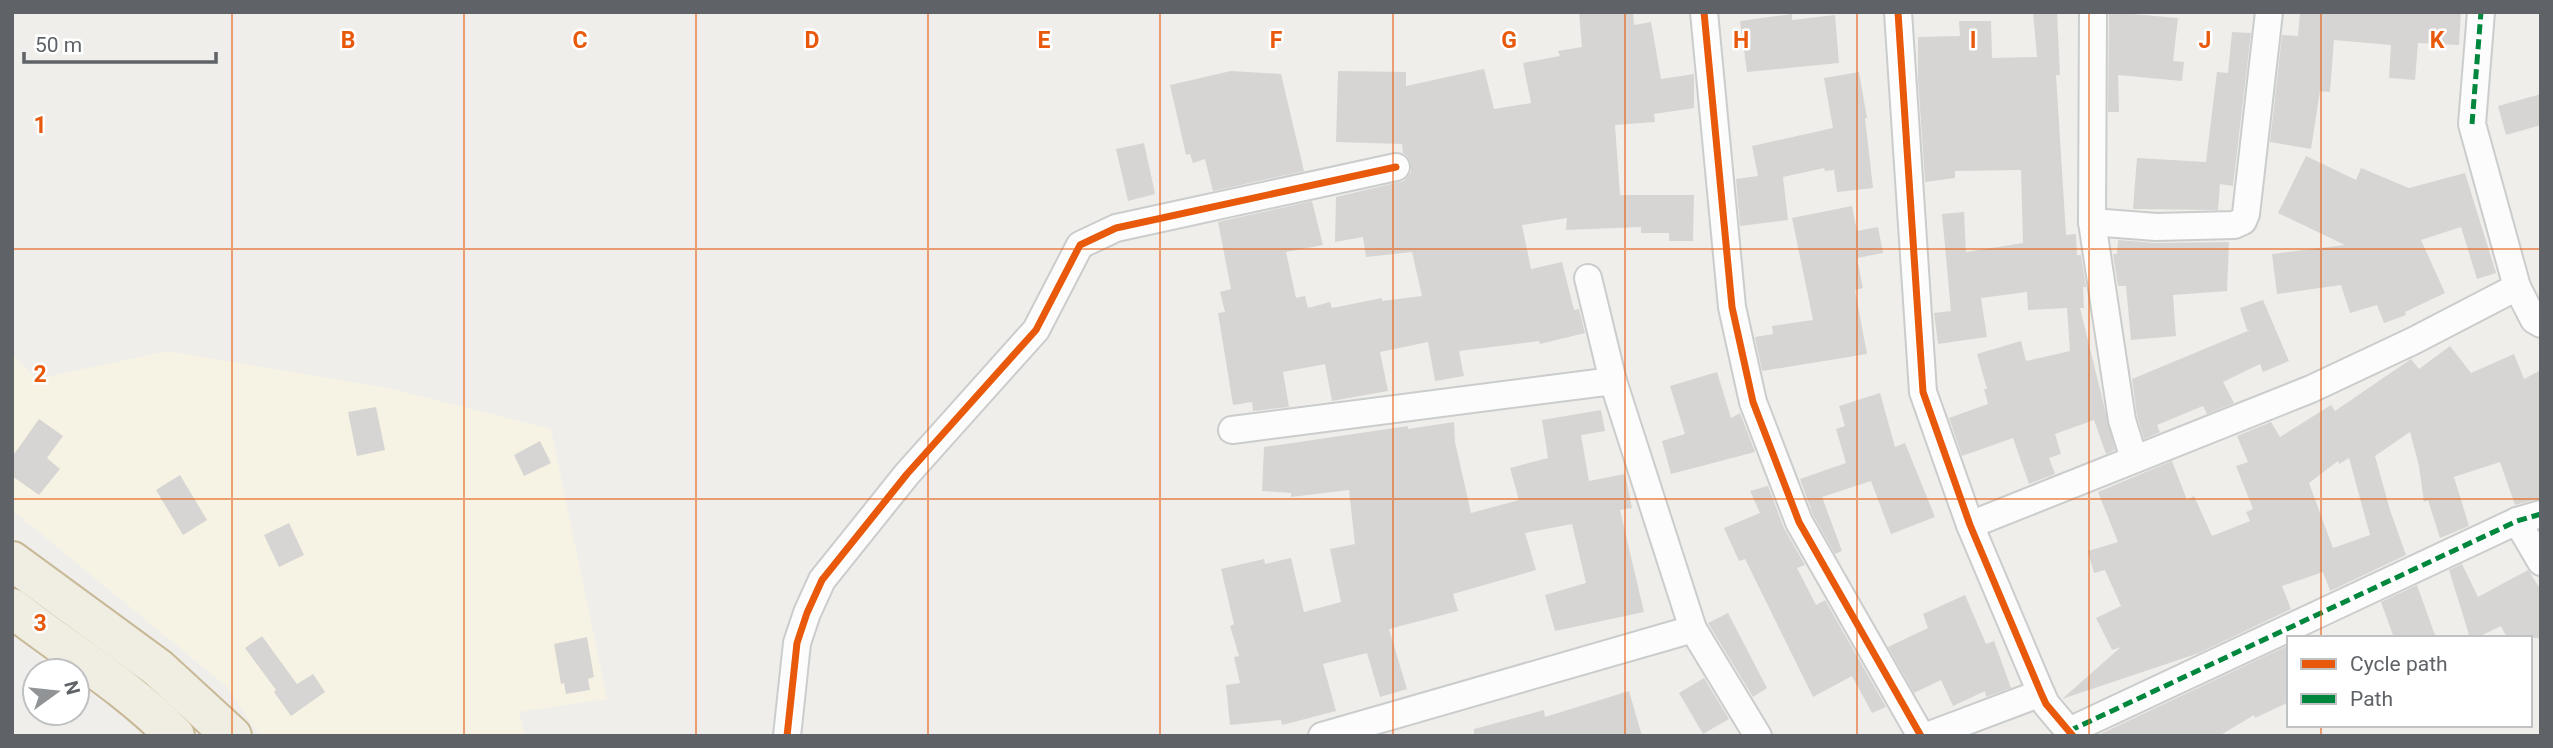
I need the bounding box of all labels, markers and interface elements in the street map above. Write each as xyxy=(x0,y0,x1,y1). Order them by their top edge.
scale bar xyxy=(24,21,217,65)
text: B xyxy=(341,27,355,54)
text: C xyxy=(572,27,588,54)
text: D xyxy=(805,27,819,54)
text: E xyxy=(1038,27,1051,54)
text: F xyxy=(1270,27,1283,54)
text: G xyxy=(1501,27,1517,54)
text: H xyxy=(1733,27,1749,54)
text: I xyxy=(1970,27,1976,54)
text: J xyxy=(2199,27,2211,54)
text: K xyxy=(2430,27,2445,54)
text: 50 m xyxy=(35,33,82,57)
text: 1 xyxy=(33,112,47,139)
text: 2 xyxy=(33,361,47,388)
text: 3 xyxy=(33,610,47,637)
legend xyxy=(2287,636,2532,727)
text: Cycle path xyxy=(2350,652,2448,676)
north arrow xyxy=(21,657,91,727)
text: N xyxy=(59,678,85,697)
text: Path xyxy=(2350,687,2393,711)

